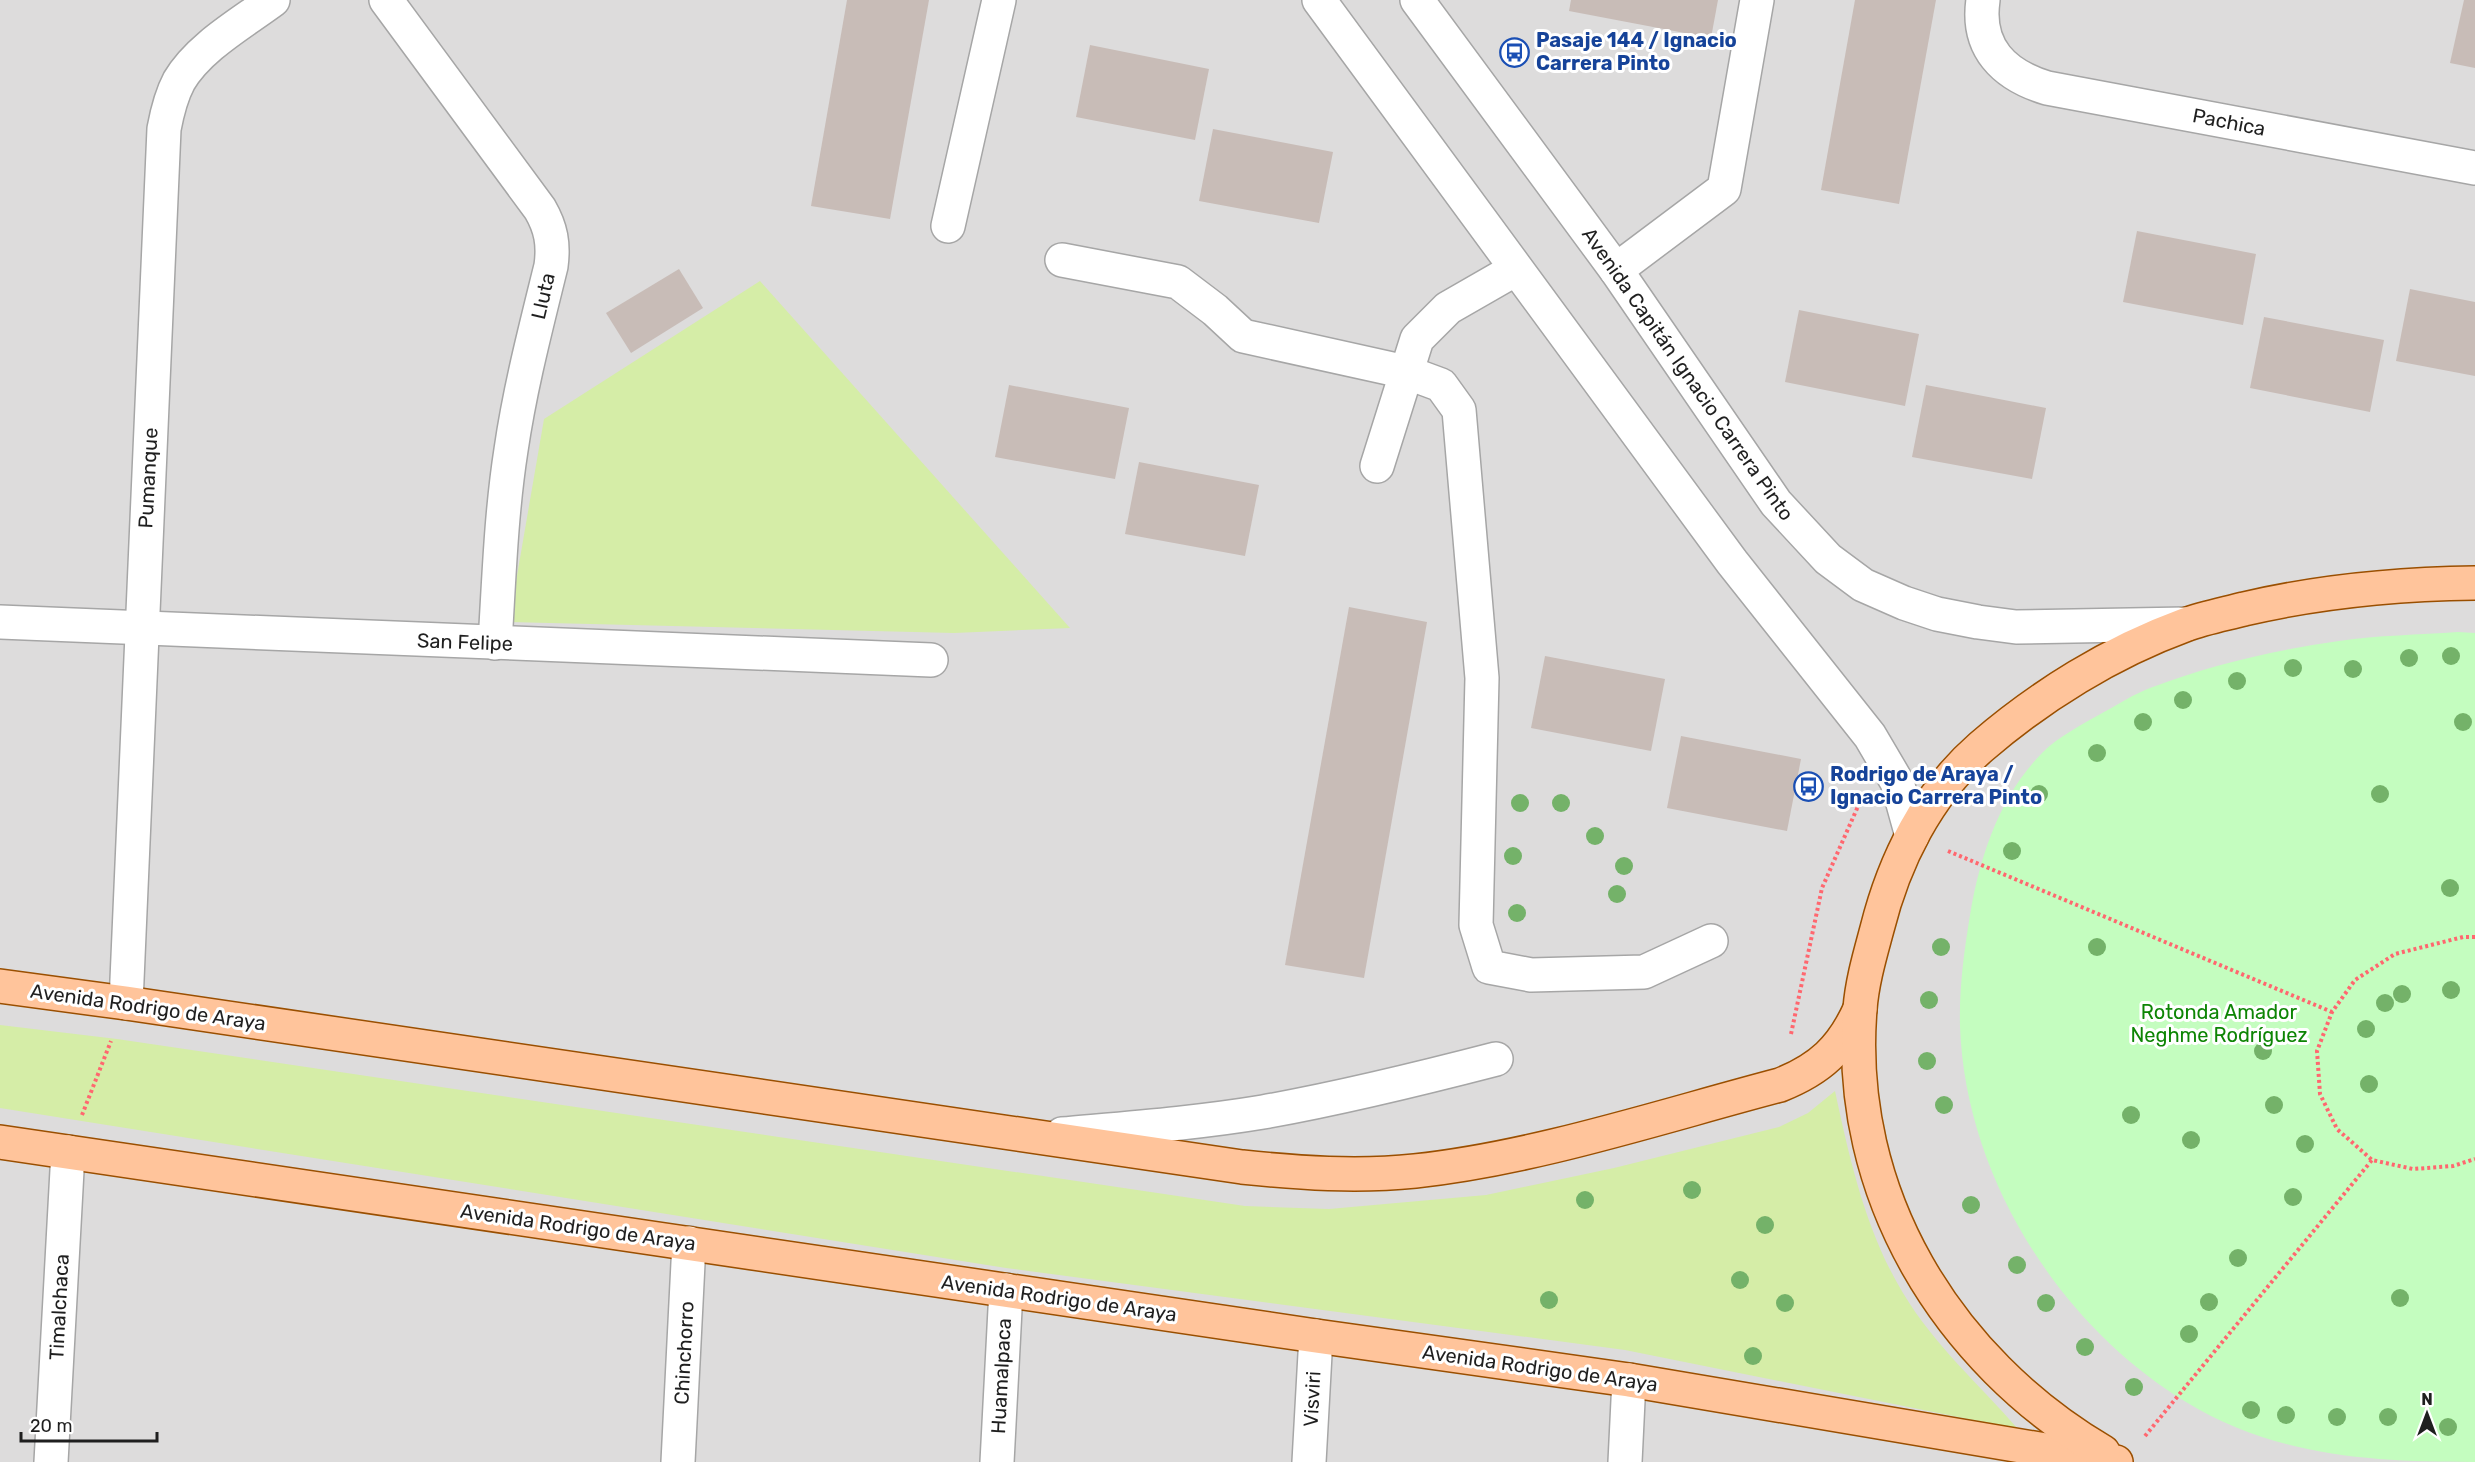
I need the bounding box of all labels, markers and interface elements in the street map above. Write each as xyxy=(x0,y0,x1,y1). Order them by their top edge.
place label: Pasaje 144 / Ignacio Carrera Pinto xyxy=(1536,28,1737,75)
bus stop icon: Pasaje 144 / Ignacio Carrera Pinto xyxy=(1499,36,1531,68)
street label: Pachica xyxy=(2190,103,2268,141)
street label: Avenida Capitán Ignacio Carrera Pinto xyxy=(1577,223,1799,525)
street label: Lluta xyxy=(526,270,560,322)
street label: Pumanque xyxy=(133,427,163,529)
street label: San Felipe xyxy=(417,628,513,656)
place label: Rodrigo de Araya / Ignacio Carrera Pinto xyxy=(1830,762,2042,809)
bus stop icon: Rodrigo de Araya / Ignacio Carrera Pinto xyxy=(1793,770,1825,802)
street label: Avenida Rodrigo de Araya xyxy=(29,979,267,1035)
park label: Rotonda Amador Neghme Rodríguez xyxy=(2130,1000,2308,1047)
street label: Avenida Rodrigo de Araya xyxy=(459,1199,697,1255)
street label: Timalchaca xyxy=(44,1253,74,1361)
street label: Avenida Rodrigo de Araya xyxy=(940,1270,1178,1326)
street label: Chinchorro xyxy=(669,1301,699,1405)
street label: Huamalpaca xyxy=(986,1317,1016,1435)
street label: Avenida Rodrigo de Araya xyxy=(1421,1340,1659,1396)
street label: Visviri xyxy=(1299,1370,1325,1428)
north arrow xyxy=(2397,1384,2457,1444)
text: N xyxy=(2421,1390,2433,1409)
scale bar xyxy=(21,1405,158,1443)
text: 20 m xyxy=(30,1415,72,1437)

